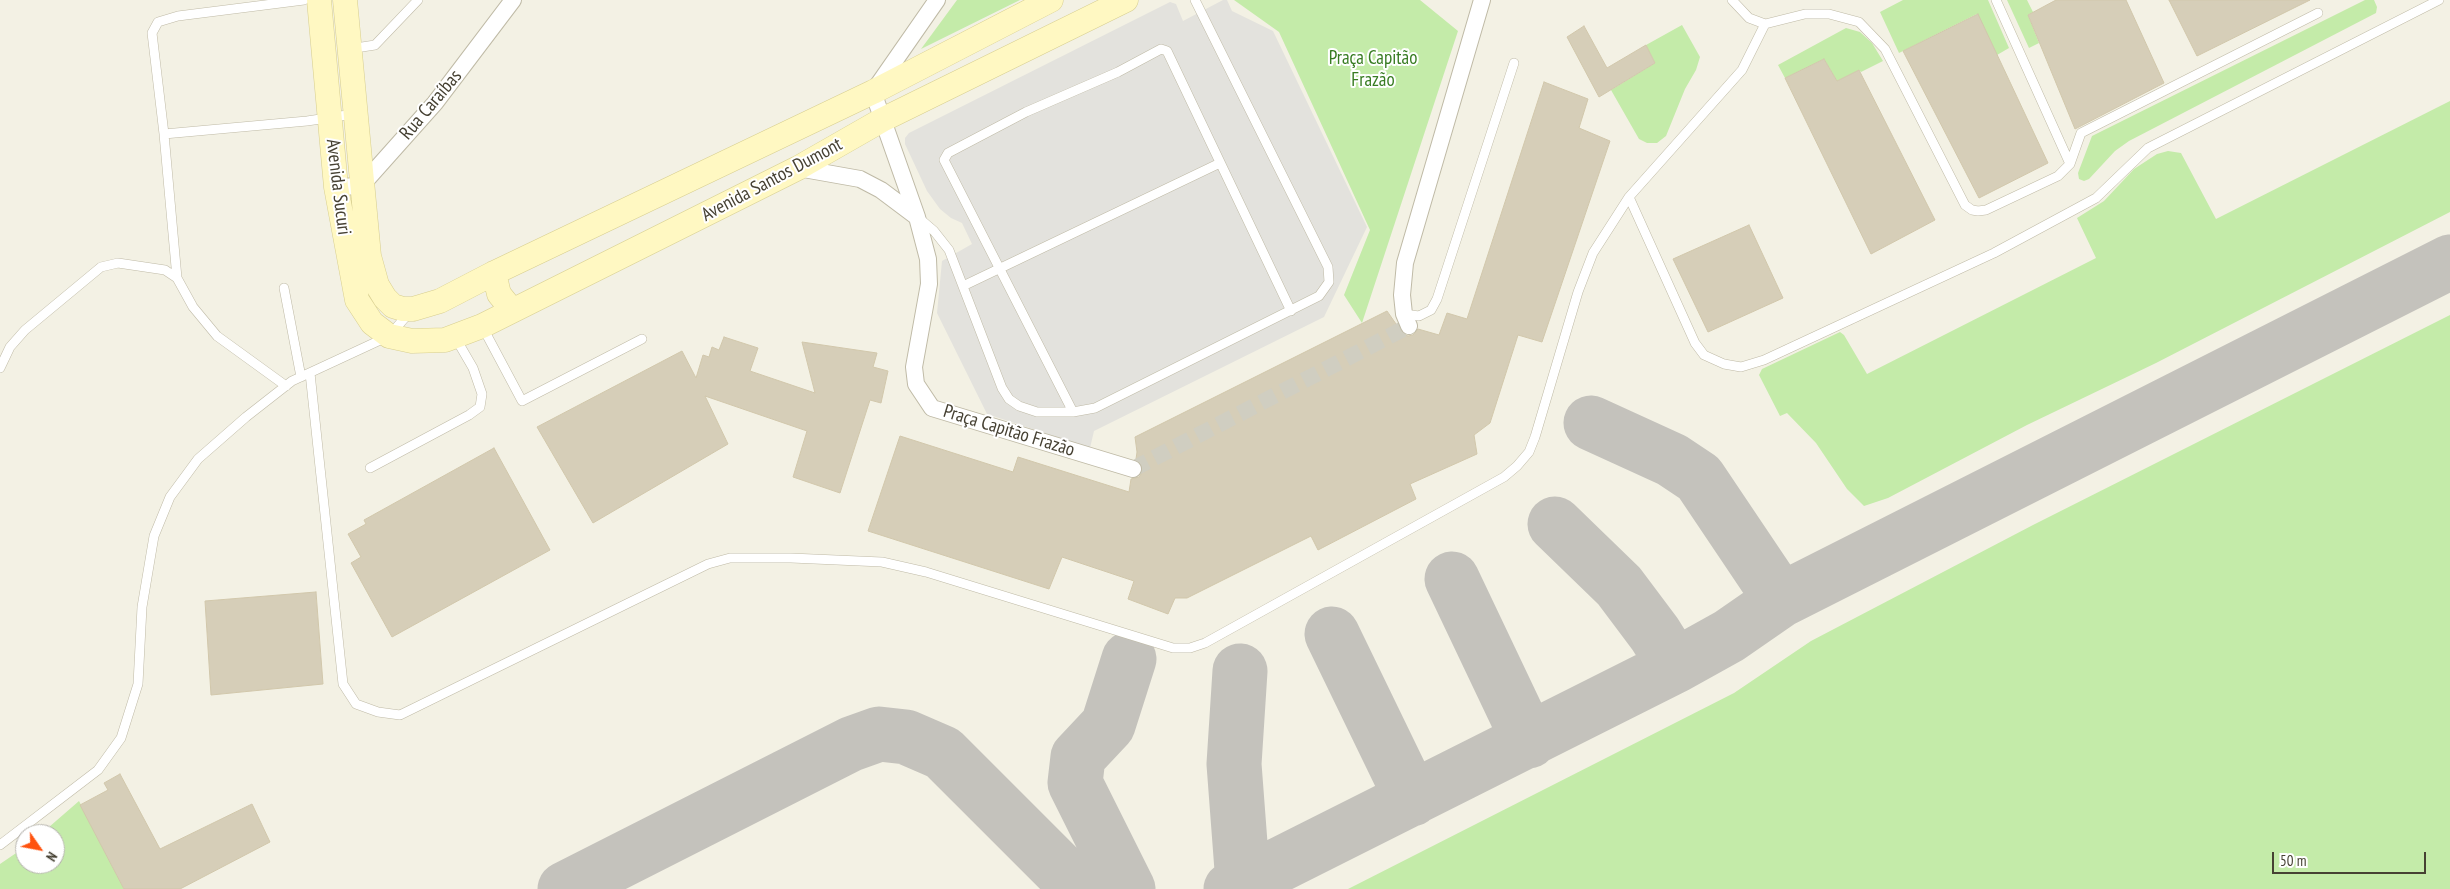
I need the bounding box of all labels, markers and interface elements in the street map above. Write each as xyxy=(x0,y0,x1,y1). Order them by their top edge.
park label: Praça Capitão Frazão xyxy=(1329,48,1417,92)
street label: Rua Caraíbas xyxy=(395,65,467,145)
street label: Avenida Santos Dumont xyxy=(698,133,846,227)
street label: Avenida Sucuri xyxy=(321,138,355,236)
street label: Praça Capitão Frazão xyxy=(941,400,1077,462)
north arrow xyxy=(15,824,65,874)
scale bar xyxy=(2275,842,2429,874)
text: N xyxy=(42,849,61,865)
text: 50 m xyxy=(2280,851,2306,870)

